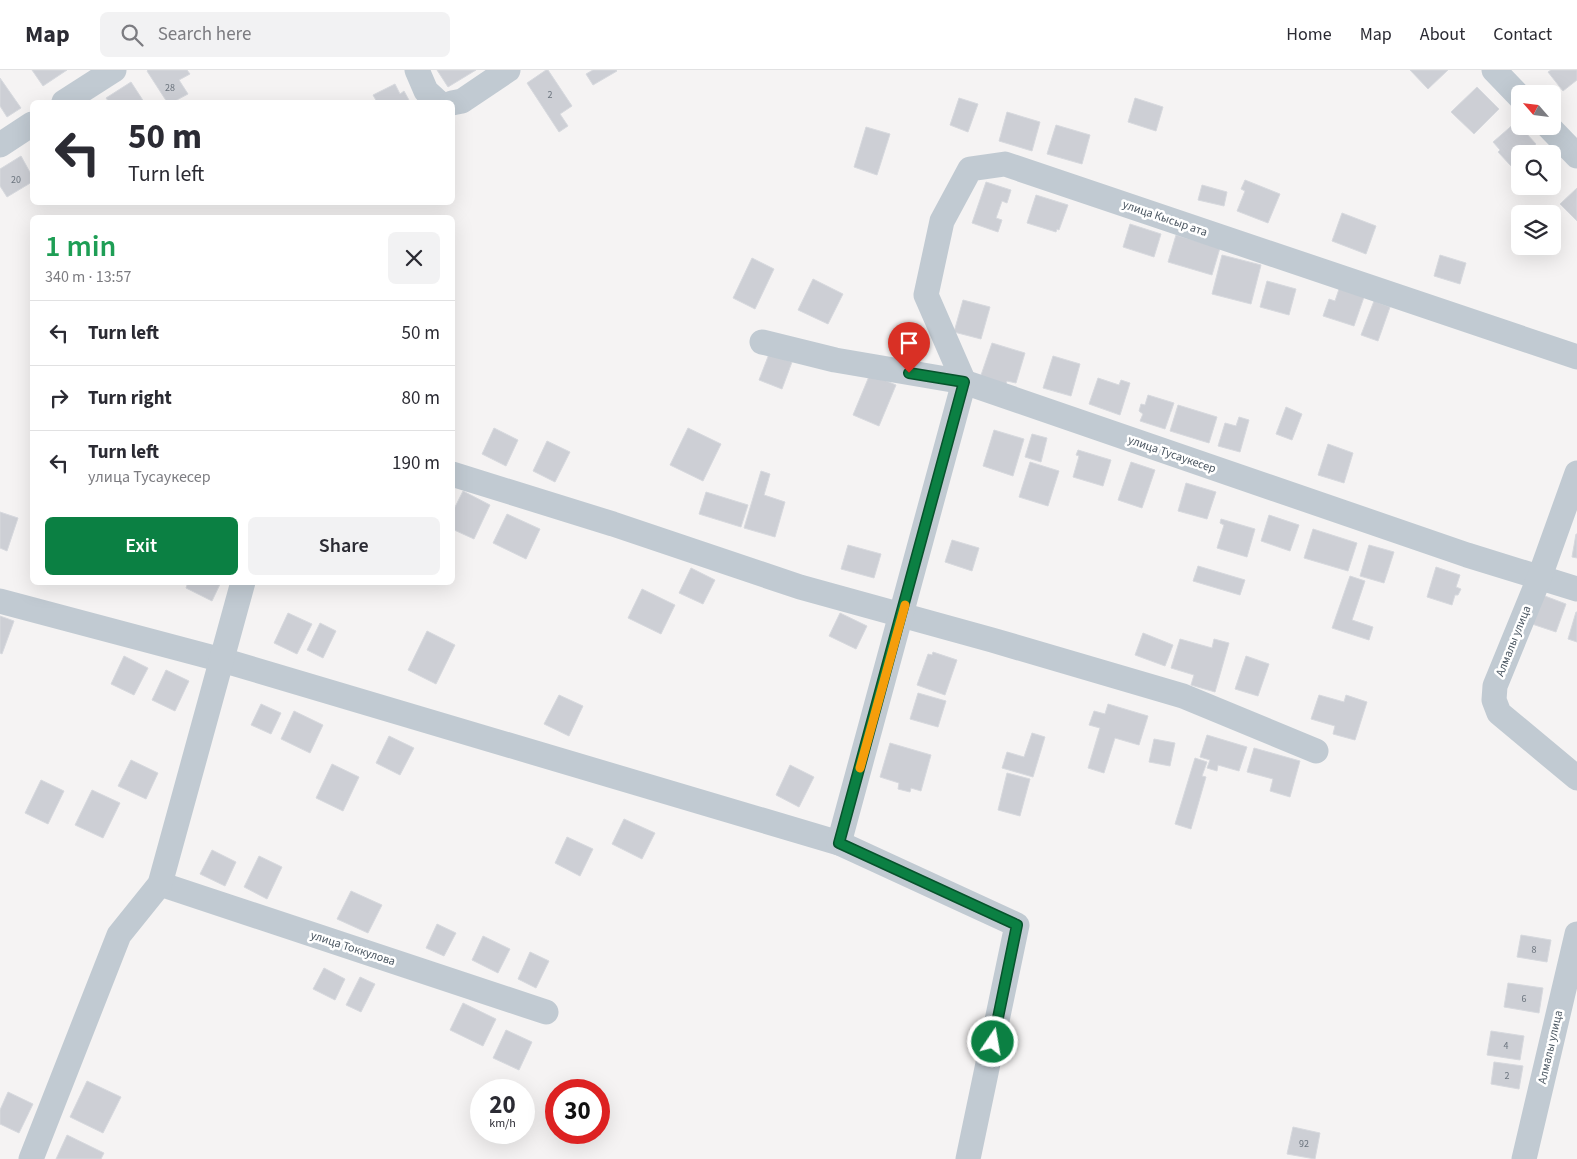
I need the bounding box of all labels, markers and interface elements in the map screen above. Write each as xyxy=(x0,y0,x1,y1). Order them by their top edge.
search box xyxy=(100,12,450,57)
text: Map xyxy=(25,17,70,52)
icon: search xyxy=(118,21,146,49)
text: Search here xyxy=(158,21,251,48)
text: Home xyxy=(1286,22,1332,47)
text: Map xyxy=(1360,22,1392,47)
text: About xyxy=(1420,22,1465,47)
text: Contact xyxy=(1493,22,1552,47)
house number: 28 xyxy=(165,81,175,95)
north arrow xyxy=(1511,85,1561,135)
map controls xyxy=(1511,85,1561,255)
house number: 2 xyxy=(548,88,553,102)
text: 50 m xyxy=(128,112,202,162)
icon: left xyxy=(45,120,110,185)
button: search xyxy=(1511,145,1561,195)
text: Turn left xyxy=(128,158,204,190)
house number: 20 xyxy=(11,173,21,187)
street label: улица Кысыр ата xyxy=(1120,196,1210,241)
button: layers xyxy=(1511,205,1561,255)
text: 1 min xyxy=(45,225,116,268)
button: close xyxy=(388,232,440,284)
text: 340 m · 13:57 xyxy=(45,266,132,288)
icon: left xyxy=(45,319,73,347)
text: Turn left xyxy=(88,320,159,347)
text: 50 m xyxy=(402,320,440,347)
pin xyxy=(888,322,930,373)
icon: arrive xyxy=(895,329,923,357)
icon: right xyxy=(45,384,73,412)
text: Turn right xyxy=(88,385,172,412)
text: 80 m xyxy=(402,385,440,412)
street label: улица Тусаукесер xyxy=(1126,431,1218,478)
text: Turn left xyxy=(88,439,159,466)
icon: left xyxy=(45,449,73,477)
text: 190 m xyxy=(392,450,440,477)
text: улица Тусаукесер xyxy=(88,466,211,488)
button: Exit xyxy=(45,517,238,575)
button: Share xyxy=(248,517,440,575)
street label: Алмалы улица xyxy=(1492,603,1535,679)
street label: улица Токкулова xyxy=(308,927,397,970)
house number: 8 xyxy=(1532,943,1537,957)
house number: 6 xyxy=(1522,992,1527,1006)
street label: Алмалы улица xyxy=(1534,1009,1567,1086)
position arrow xyxy=(966,1015,1018,1067)
house number: 4 xyxy=(1504,1039,1509,1053)
house number: 2 xyxy=(1505,1069,1510,1083)
speed limit sign: 30 xyxy=(545,1079,610,1144)
text: 20 xyxy=(489,1087,516,1123)
text: km/h xyxy=(489,1115,516,1132)
house number: 92 xyxy=(1299,1137,1309,1151)

